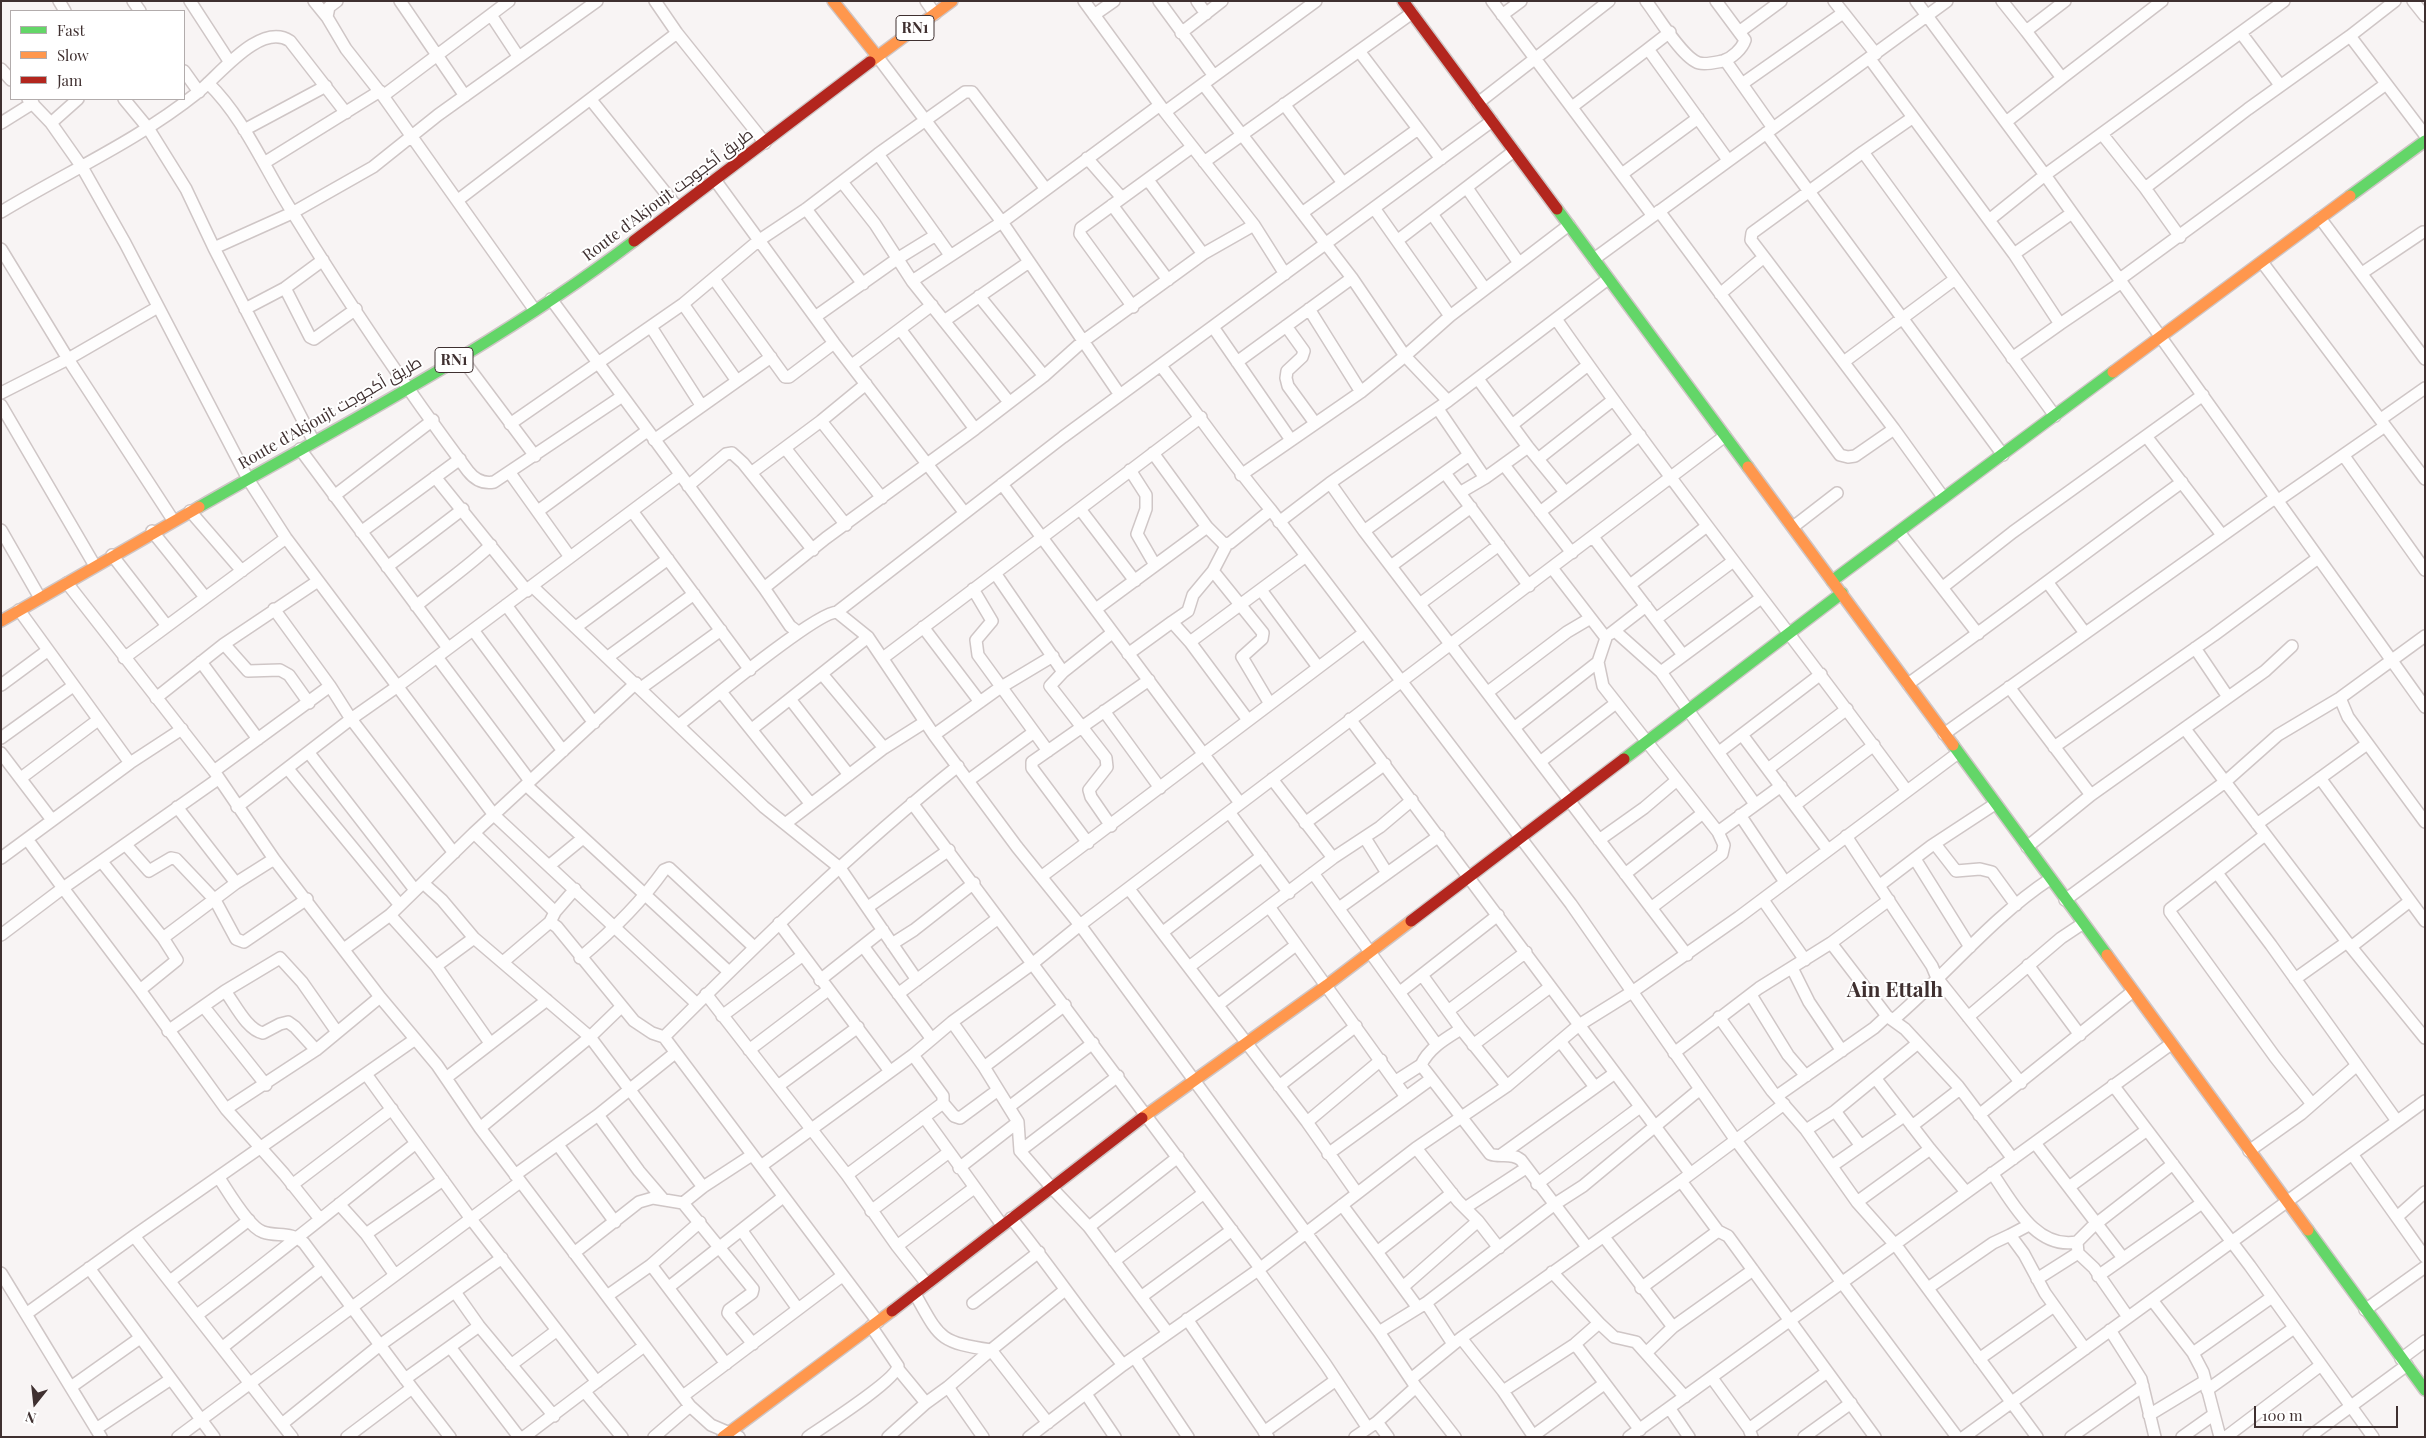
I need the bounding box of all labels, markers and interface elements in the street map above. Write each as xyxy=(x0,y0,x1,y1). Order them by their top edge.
legend xyxy=(10,10,185,100)
road number: RN1 xyxy=(896,15,934,40)
text: Fast xyxy=(57,20,85,40)
text: Slow xyxy=(57,45,89,65)
text: Jam xyxy=(57,70,82,90)
street label: Route d'Akjoujt طريق أكجوجت xyxy=(579,125,757,265)
road number: RN1 xyxy=(435,348,473,372)
street label: Route d'Akjoujt طريق أكجوجت xyxy=(235,353,425,473)
district label: Ain Ettalh xyxy=(1847,977,1943,1003)
north arrow xyxy=(10,1378,60,1428)
scale bar xyxy=(2256,1396,2400,1428)
text: 100 m xyxy=(2262,1405,2303,1425)
text: N xyxy=(23,1407,38,1428)

